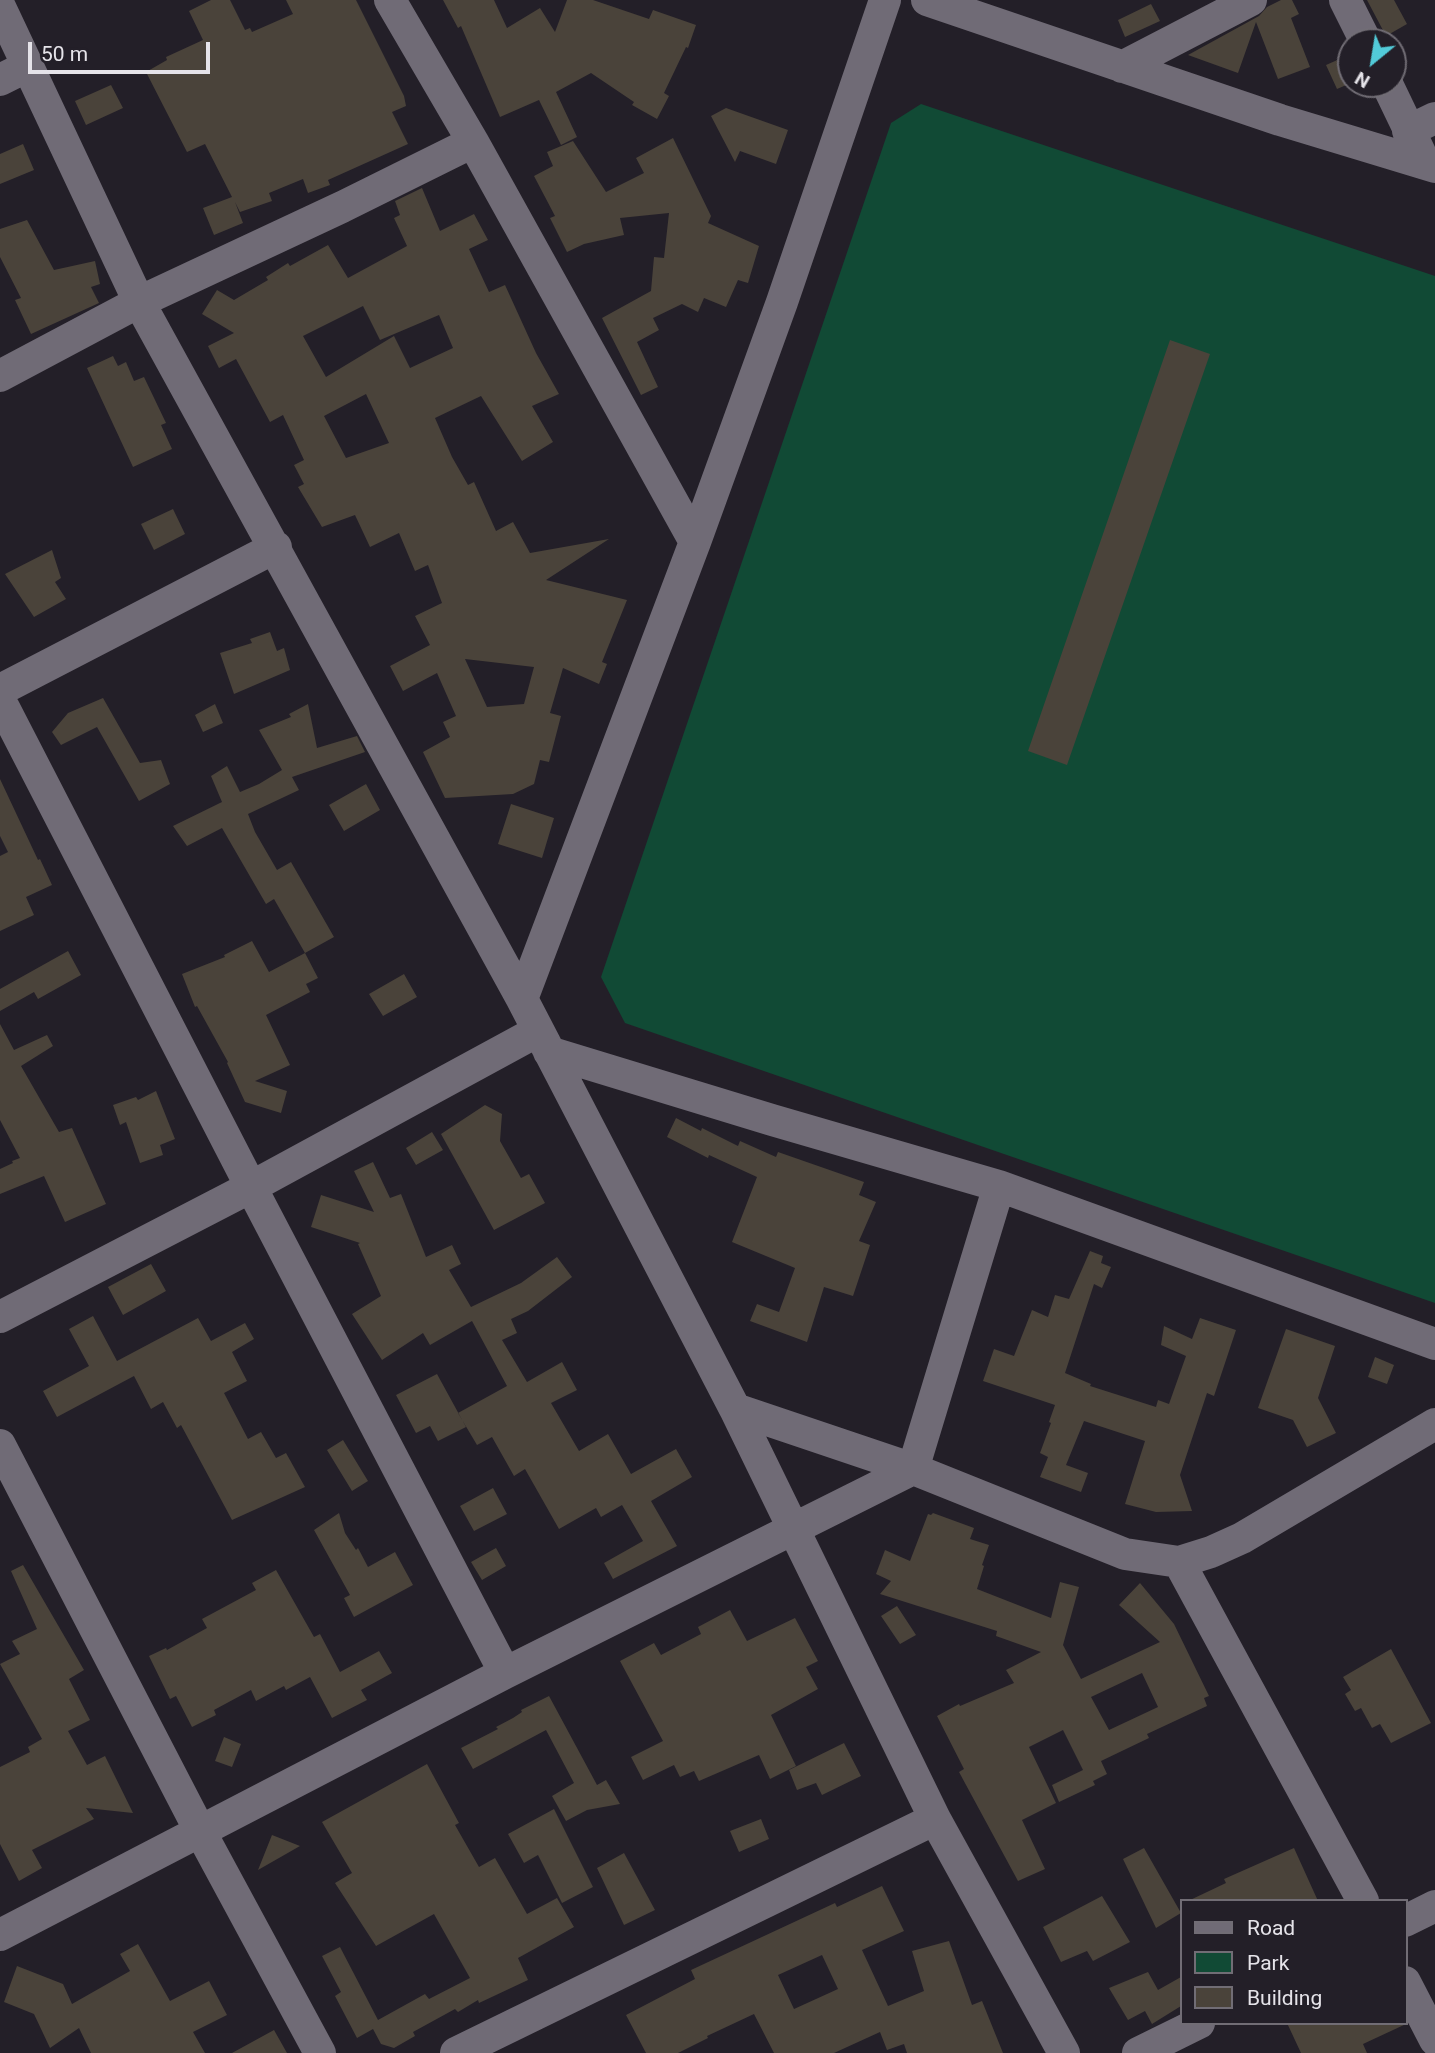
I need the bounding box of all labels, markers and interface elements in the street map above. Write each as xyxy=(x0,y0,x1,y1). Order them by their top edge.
scale bar xyxy=(32,28,214,72)
north arrow xyxy=(1337,28,1407,98)
text: 50 m xyxy=(41,42,88,66)
text: N xyxy=(1351,67,1374,93)
legend xyxy=(1180,1899,1407,2025)
text: Road xyxy=(1247,1916,1295,1940)
text: Park xyxy=(1247,1951,1289,1975)
text: Building xyxy=(1247,1986,1322,2010)

